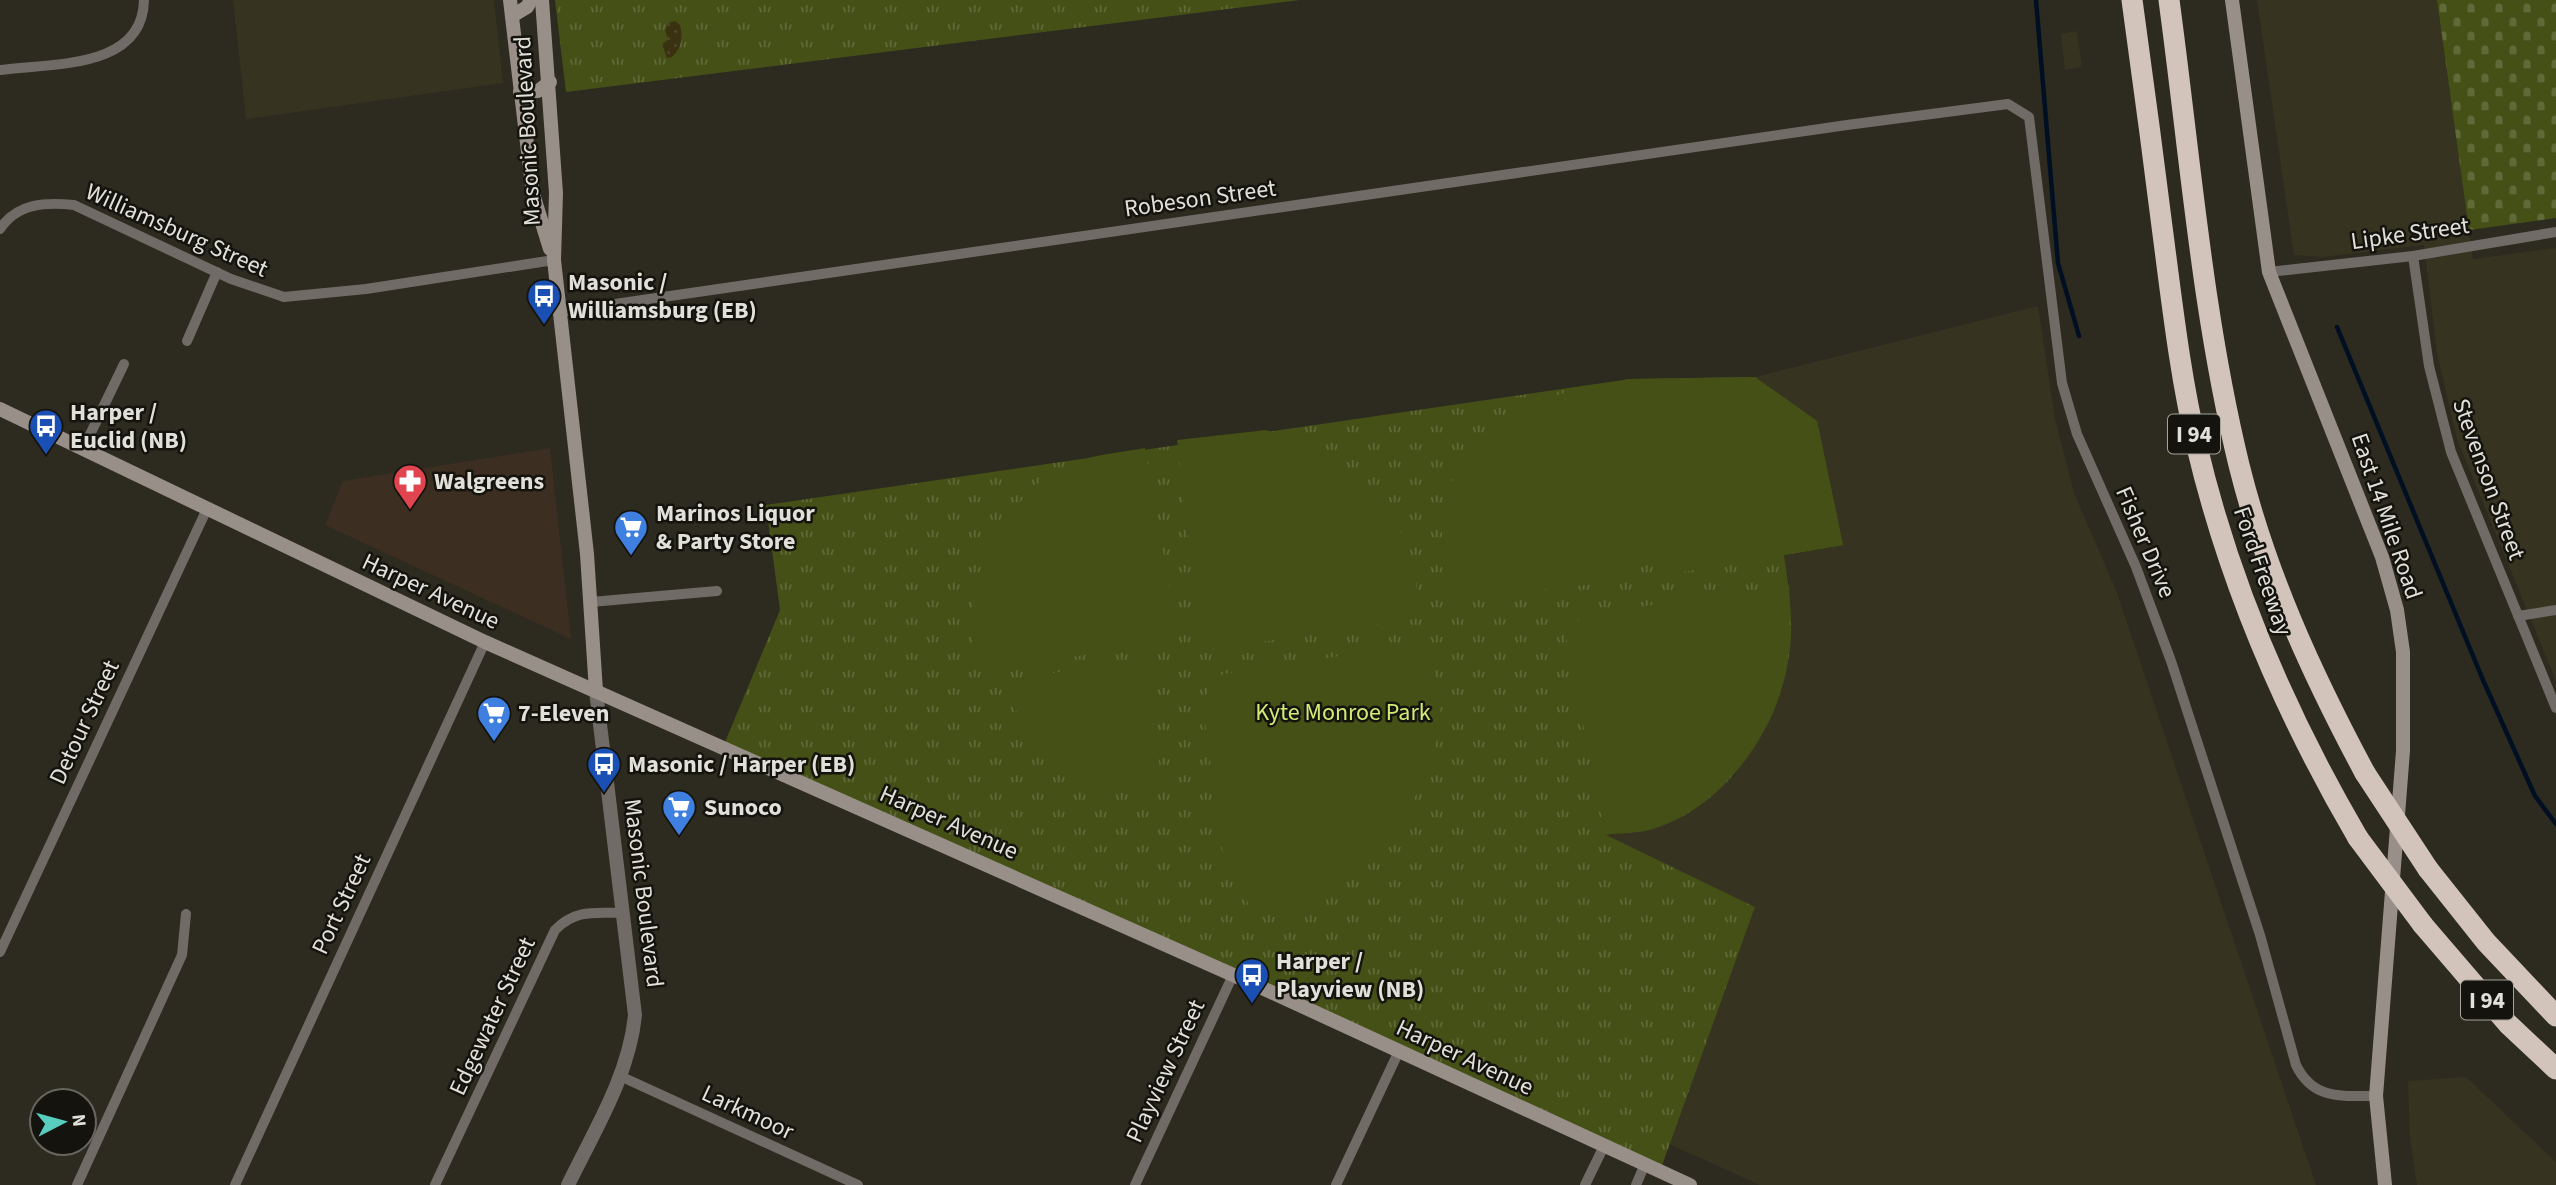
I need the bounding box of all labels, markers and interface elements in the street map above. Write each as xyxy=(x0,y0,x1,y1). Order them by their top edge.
street label: Masonic Boulevard xyxy=(505,35,550,227)
street label: Robeson Street xyxy=(1122,171,1278,226)
street label: Williamsburg Street xyxy=(80,175,274,286)
street label: Lipke Street xyxy=(2349,208,2472,259)
place label: Masonic / Williamsburg (EB) xyxy=(568,265,757,328)
bus stop icon: Masonic / Williamsburg (EB) xyxy=(525,277,563,326)
street label: Stevenson Street xyxy=(2443,394,2534,565)
place label: Harper / Euclid (NB) xyxy=(70,395,187,458)
bus stop icon: Harper / Euclid (NB) xyxy=(27,407,65,456)
road number: I 94 xyxy=(2168,414,2220,454)
street label: East 14 Mile Road xyxy=(2342,428,2431,604)
pharmacy icon: Walgreens xyxy=(391,462,429,511)
place label: Walgreens xyxy=(434,464,544,499)
street label: Fisher Drive xyxy=(2106,481,2185,603)
place label: Marinos Liquor & Party Store xyxy=(656,496,815,559)
street label: Ford Freeway xyxy=(2224,502,2301,640)
supermarket icon: Marinos Liquor & Party Store xyxy=(612,508,650,557)
street label: Harper Avenue xyxy=(356,544,505,639)
street label: Detour Street xyxy=(40,654,129,790)
supermarket icon: 7-Eleven xyxy=(475,694,513,743)
park label: Kyte Monroe Park xyxy=(1255,695,1431,730)
place label: 7-Eleven xyxy=(518,696,609,731)
bus stop icon: Masonic / Harper (EB) xyxy=(585,745,623,794)
place label: Masonic / Harper (EB) xyxy=(628,747,855,782)
street label: Harper Avenue xyxy=(874,776,1024,869)
supermarket icon: Sunoco xyxy=(660,788,698,837)
place label: Sunoco xyxy=(704,790,782,825)
street label: Masonic Boulevard xyxy=(615,797,672,989)
street label: Port Street xyxy=(303,848,380,960)
street label: Edgewater Street xyxy=(440,931,545,1101)
place label: Harper / Playview (NB) xyxy=(1276,944,1424,1007)
bus stop icon: Harper / Playview (NB) xyxy=(1233,956,1271,1005)
road number: I 94 xyxy=(2461,981,2513,1020)
street label: Playview Street xyxy=(1117,994,1214,1149)
street label: Harper Avenue xyxy=(1390,1010,1539,1105)
street label: Larkmoor xyxy=(696,1076,800,1149)
north arrow xyxy=(28,1087,98,1157)
text: N xyxy=(64,1113,93,1128)

